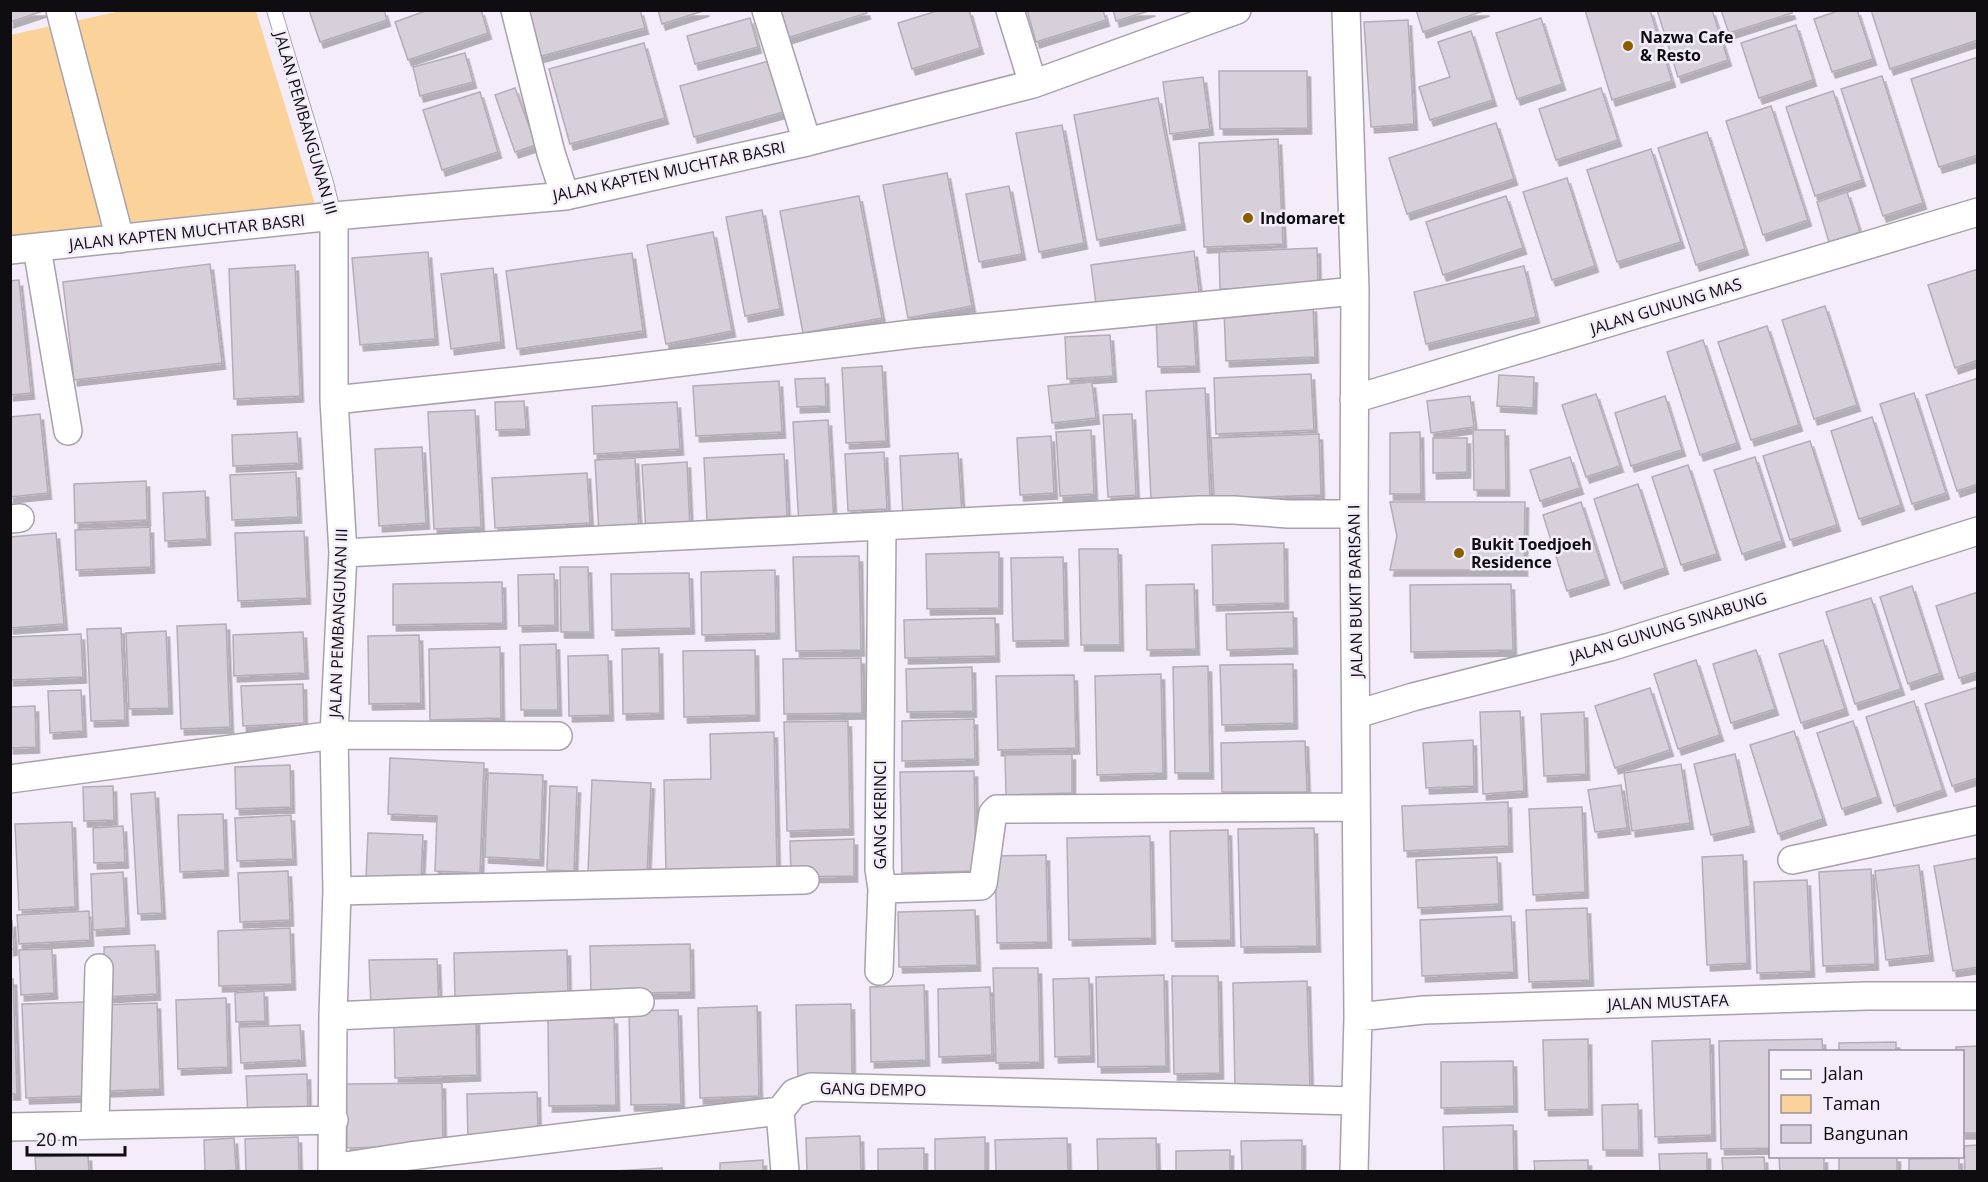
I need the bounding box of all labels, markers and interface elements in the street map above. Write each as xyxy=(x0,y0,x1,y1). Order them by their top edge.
place label: Nazwa Cafe & Resto xyxy=(1640,26,1734,66)
street label: JALAN PEMBANGUNAN III xyxy=(269,27,343,217)
marker: Nazwa Cafe & Resto xyxy=(1621,39,1635,53)
street label: JALAN KAPTEN MUCHTAR BASRI xyxy=(549,136,787,207)
place label: Indomaret xyxy=(1260,207,1345,229)
street label: JALAN KAPTEN MUCHTAR BASRI xyxy=(66,209,306,256)
marker: Indomaret xyxy=(1241,211,1255,225)
street label: JALAN GUNUNG MAS xyxy=(1586,272,1745,340)
street label: JALAN BUKIT BARISAN I xyxy=(1342,504,1368,680)
street label: JALAN PEMBANGUNAN III xyxy=(324,528,352,720)
place label: Bukit Toedjoeh Residence xyxy=(1471,533,1592,573)
marker: Bukit Toedjoeh Residence xyxy=(1452,546,1466,560)
street label: JALAN GUNUNG SINABUNG xyxy=(1565,587,1769,668)
street label: GANG KERINCI xyxy=(869,760,891,870)
street label: JALAN MUSTAFA xyxy=(1605,989,1730,1015)
legend xyxy=(1769,1050,1964,1158)
text: Jalan xyxy=(1821,1061,1863,1085)
street label: GANG DEMPO xyxy=(820,1077,926,1101)
text: Taman xyxy=(1823,1091,1881,1115)
scale bar xyxy=(27,1119,124,1157)
text: Bangunan xyxy=(1823,1121,1909,1145)
text: 20 m xyxy=(36,1127,78,1151)

